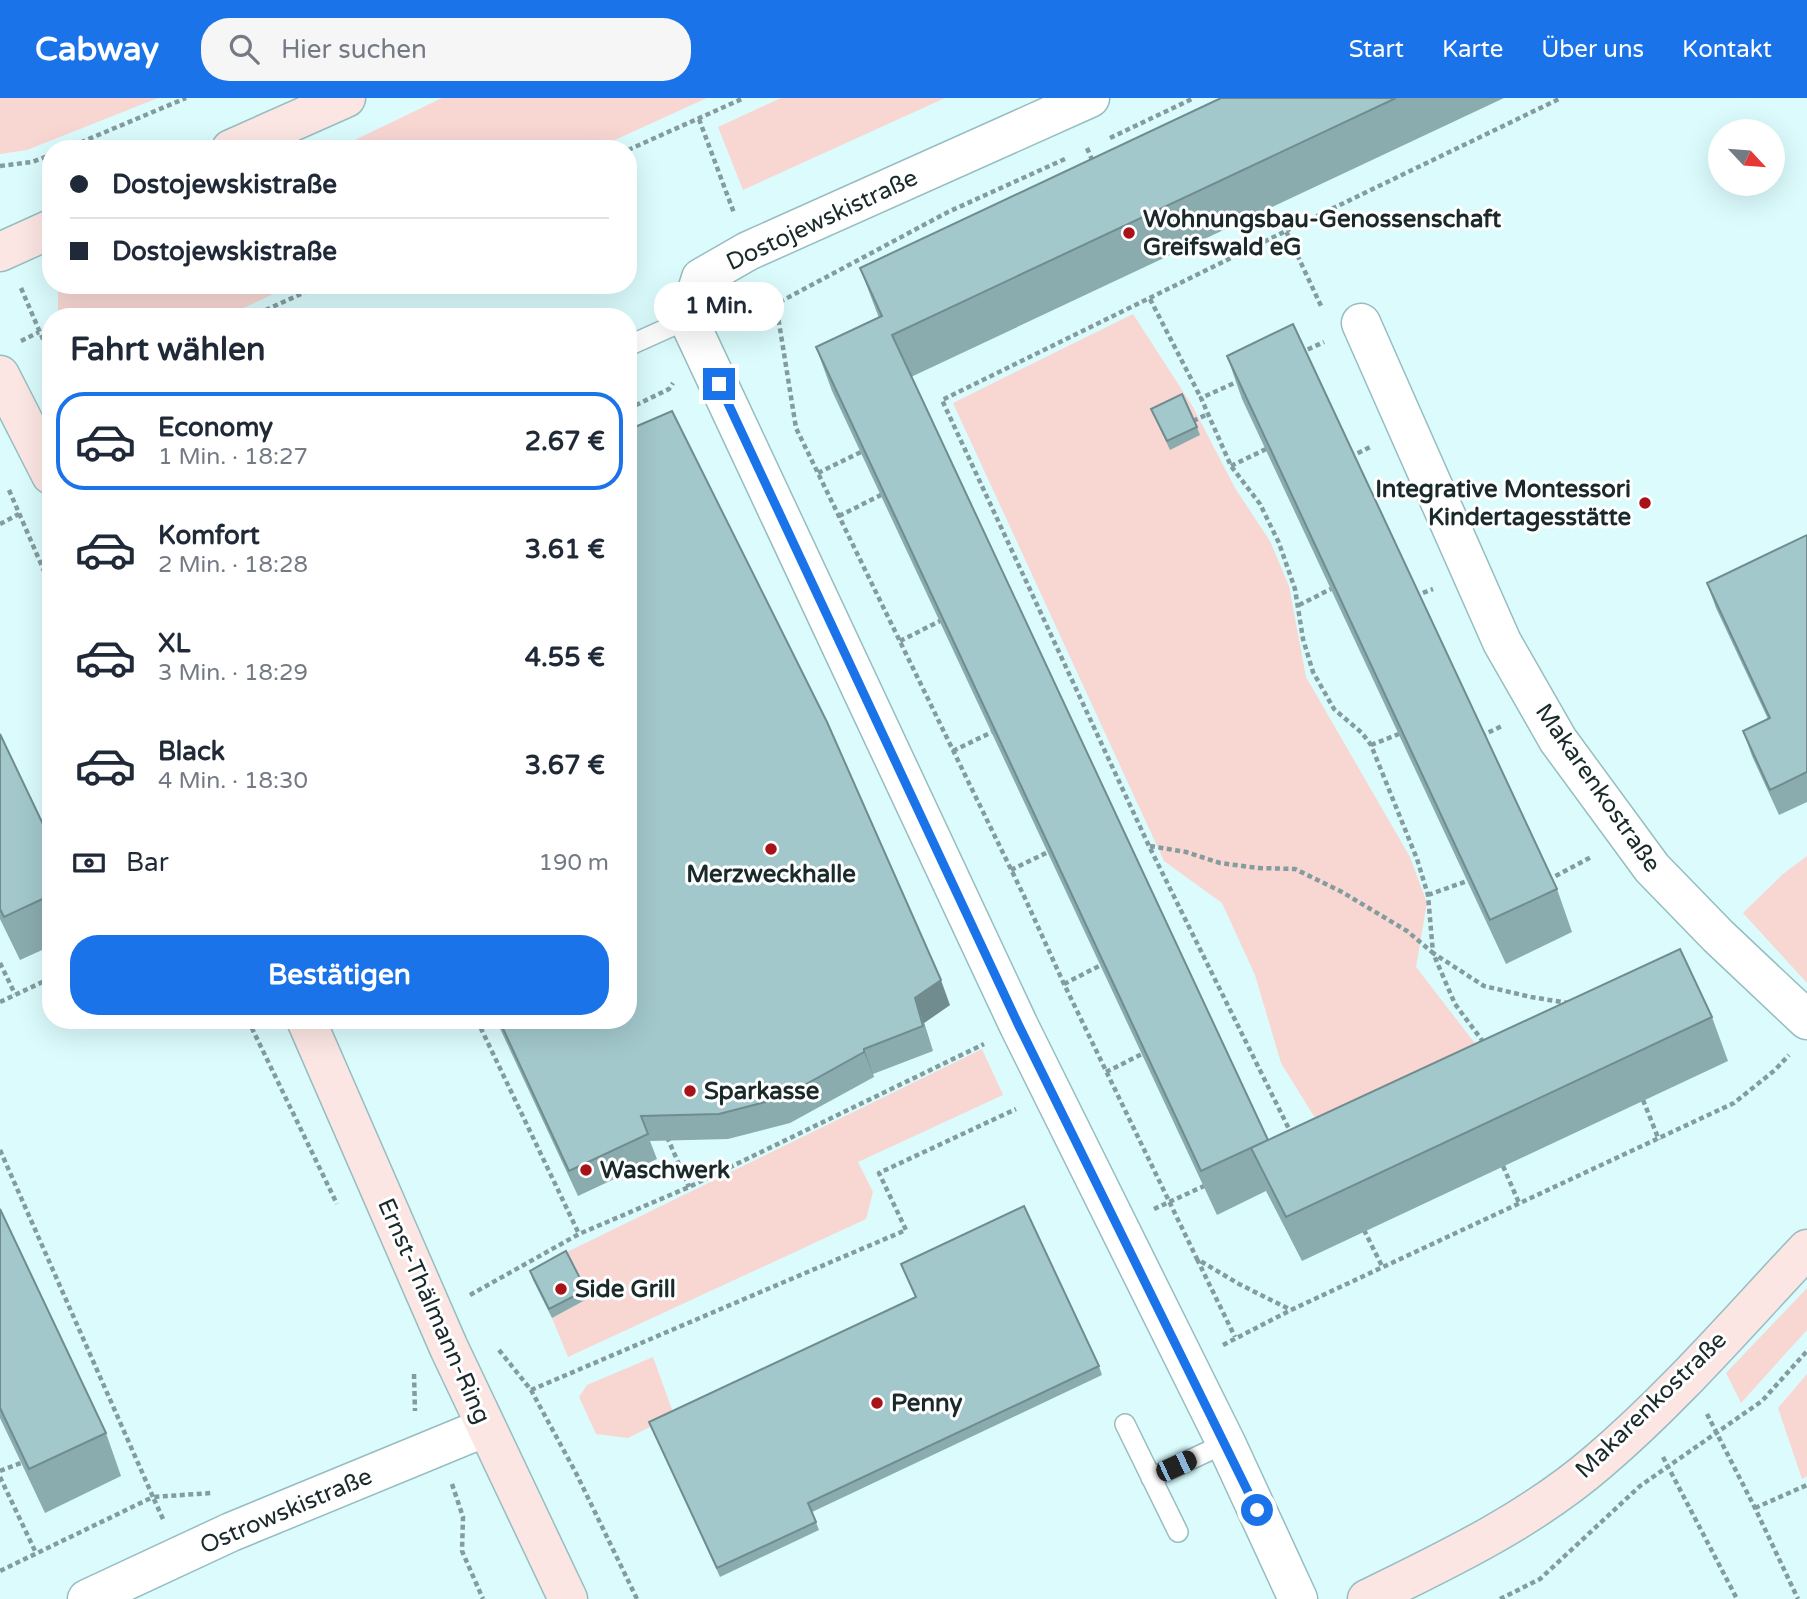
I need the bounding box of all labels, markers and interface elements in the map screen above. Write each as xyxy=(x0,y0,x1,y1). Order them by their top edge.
search box xyxy=(201,18,691,81)
text: Cabway xyxy=(35,30,159,69)
icon: search xyxy=(225,30,263,68)
text: Hier suchen xyxy=(281,34,427,65)
text: Start xyxy=(1349,35,1404,64)
text: Karte xyxy=(1442,35,1503,64)
text: Über uns xyxy=(1541,35,1644,64)
text: Kontakt xyxy=(1682,35,1772,64)
north arrow xyxy=(1708,119,1785,196)
map controls xyxy=(1708,119,1785,196)
street label: Dostojewskistraße xyxy=(722,163,922,277)
text: Dostojewskistraße xyxy=(112,169,337,200)
place label: Wohnungsbau-Genossenschaft Greifswald eG xyxy=(1143,205,1502,262)
marker: Wohnungsbau-Genossenschaft Greifswald eG xyxy=(1121,225,1137,241)
text: Dostojewskistraße xyxy=(112,236,337,267)
callout: 1 Min. xyxy=(654,282,784,331)
text: 1 Min. xyxy=(685,292,753,320)
text: Fahrt wählen xyxy=(70,331,266,369)
route end xyxy=(703,368,735,400)
icon: car xyxy=(74,410,137,473)
text: Economy xyxy=(158,412,273,443)
text: 2.67 € xyxy=(525,426,605,457)
text: 1 Min. · 18:27 xyxy=(158,443,308,471)
place label: Integrative Montessori Kindertagesstätte xyxy=(1375,475,1631,532)
marker: Integrative Montessori Kindertagesstätte xyxy=(1637,495,1653,511)
icon: car xyxy=(74,518,137,581)
text: Komfort xyxy=(158,520,260,551)
text: 3.61 € xyxy=(525,534,605,565)
text: 2 Min. · 18:28 xyxy=(158,551,308,579)
icon: car xyxy=(74,626,137,689)
text: XL xyxy=(158,628,190,659)
text: 4.55 € xyxy=(525,642,605,673)
text: 3 Min. · 18:29 xyxy=(158,659,308,687)
street label: Makarenkostraße xyxy=(1529,698,1667,878)
icon: car xyxy=(74,734,137,797)
text: Black xyxy=(158,736,225,767)
text: 3.67 € xyxy=(525,750,605,781)
text: 4 Min. · 18:30 xyxy=(158,767,308,795)
marker: Merzweckhalle xyxy=(763,841,779,857)
icon: cash xyxy=(70,844,108,882)
text: Bar xyxy=(126,847,169,878)
text: 190 m xyxy=(539,849,609,877)
place label: Merzweckhalle xyxy=(686,860,856,889)
button: Bestätigen xyxy=(70,935,609,1015)
place label: Sparkasse xyxy=(704,1077,820,1106)
marker: Sparkasse xyxy=(682,1083,698,1099)
place label: Waschwerk xyxy=(600,1156,730,1185)
marker: Waschwerk xyxy=(578,1162,594,1178)
street label: Ernst-Thälmann-Ring xyxy=(371,1194,497,1428)
place label: Side Grill xyxy=(575,1275,676,1304)
marker: Side Grill xyxy=(553,1281,569,1297)
street label: Makarenkostraße xyxy=(1569,1325,1733,1485)
place label: Penny xyxy=(891,1389,962,1418)
marker: Penny xyxy=(869,1395,885,1411)
car xyxy=(1153,1448,1200,1484)
street label: Ostrowskistraße xyxy=(196,1462,376,1560)
route start xyxy=(1241,1494,1273,1526)

